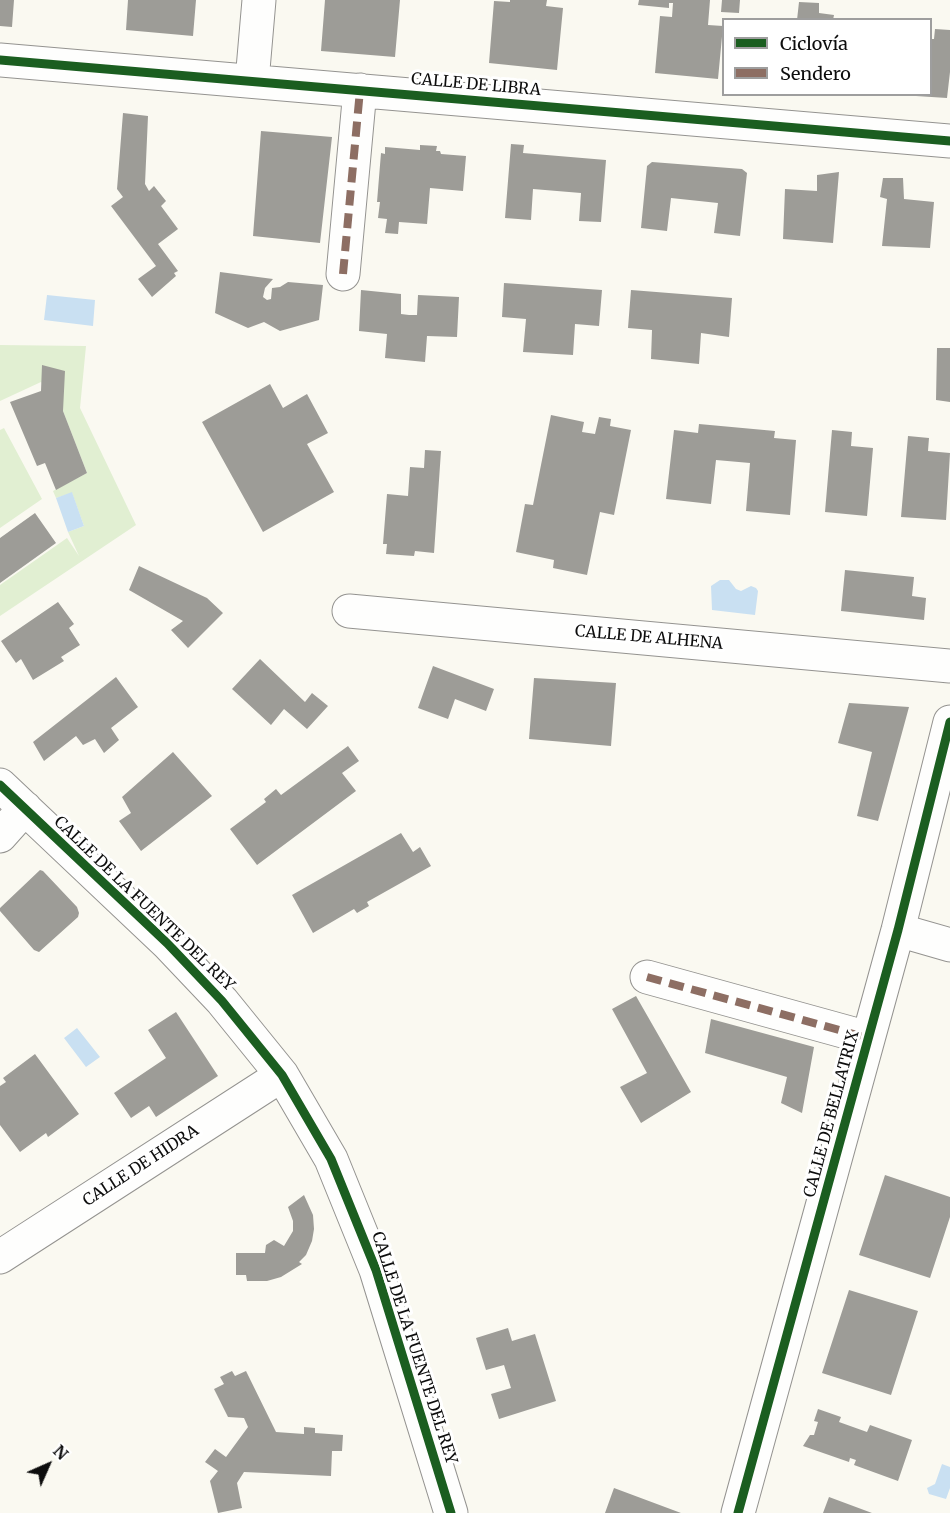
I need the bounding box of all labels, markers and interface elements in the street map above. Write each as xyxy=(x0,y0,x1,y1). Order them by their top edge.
legend xyxy=(722,18,932,96)
text: Ciclovía xyxy=(780,32,848,55)
text: Sendero xyxy=(780,62,851,85)
street label: CALLE DE LIBRA xyxy=(410,70,542,100)
street label: CALLE DE ALHENA xyxy=(574,622,724,654)
street label: CALLE DE LA FUENTE DEL REY xyxy=(50,813,238,995)
street label: CALLE DE BELLATRIX xyxy=(800,1028,864,1200)
street label: CALLE DE HIDRA xyxy=(79,1121,203,1211)
street label: CALLE DE LA FUENTE DEL REY xyxy=(367,1229,461,1467)
north arrow xyxy=(18,1435,78,1495)
text: N xyxy=(49,1441,72,1464)

